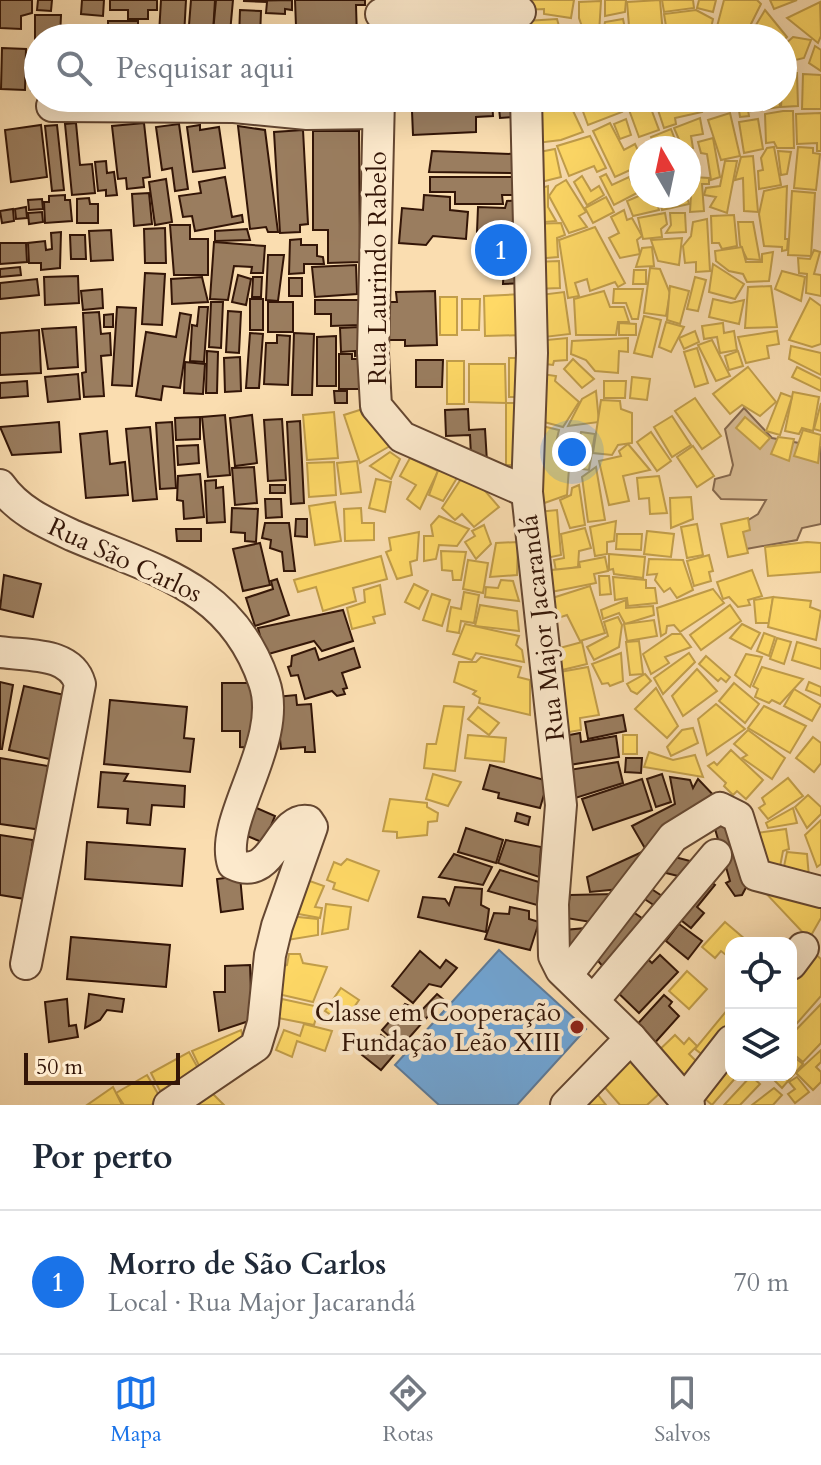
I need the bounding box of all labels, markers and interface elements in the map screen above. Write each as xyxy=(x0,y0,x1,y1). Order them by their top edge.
search box xyxy=(24,24,797,112)
icon: search xyxy=(52,46,96,90)
text: Pesquisar aqui xyxy=(116,48,294,89)
north arrow xyxy=(629,136,701,208)
street label: Rua Laurindo Rabelo xyxy=(360,151,395,385)
pin: 1 xyxy=(475,220,527,280)
your location xyxy=(552,432,592,472)
street label: Rua São Carlos xyxy=(42,509,208,611)
street label: Rua Major Jacarandá xyxy=(511,513,573,743)
map controls xyxy=(725,937,797,1081)
button: locate xyxy=(725,937,797,1009)
place label: Classe em Cooperação Fundação Leão XIII xyxy=(315,995,561,1060)
button: layers xyxy=(725,1009,797,1081)
marker: Classe em Cooperação Fundação Leão XIII xyxy=(568,1018,586,1036)
scale bar xyxy=(24,1049,180,1085)
text: 50 m xyxy=(36,1052,83,1082)
text: Por perto xyxy=(32,1134,173,1180)
text: Morro de São Carlos xyxy=(108,1244,386,1285)
text: 1 xyxy=(51,1265,65,1300)
text: 70 m xyxy=(733,1265,789,1300)
text: Local · Rua Major Jacarandá xyxy=(108,1285,416,1320)
tab: Mapa xyxy=(110,1371,162,1449)
tab: Rotas xyxy=(382,1371,433,1449)
tab: Salvos xyxy=(654,1371,711,1449)

